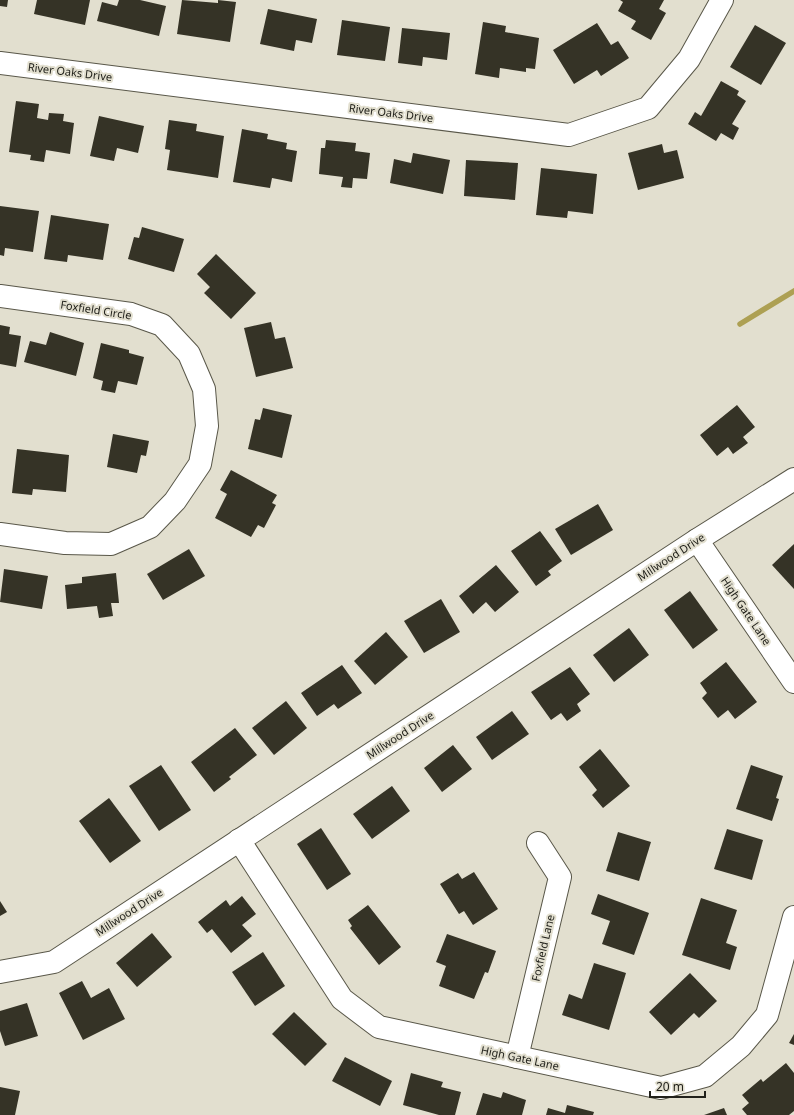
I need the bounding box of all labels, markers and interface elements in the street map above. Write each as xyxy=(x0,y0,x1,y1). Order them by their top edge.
street label: River Oaks Drive xyxy=(27,59,113,84)
street label: River Oaks Drive xyxy=(348,100,434,125)
street label: Foxfield Circle xyxy=(60,296,133,323)
street label: Millwood Drive xyxy=(634,529,707,584)
street label: High Gate Lane xyxy=(718,574,775,648)
street label: Millwood Drive xyxy=(363,707,436,762)
street label: Millwood Drive xyxy=(92,884,165,939)
street label: Foxfield Lane xyxy=(528,913,557,983)
street label: High Gate Lane xyxy=(480,1042,561,1073)
scale bar xyxy=(650,1073,705,1099)
text: 20 m xyxy=(656,1078,684,1095)

